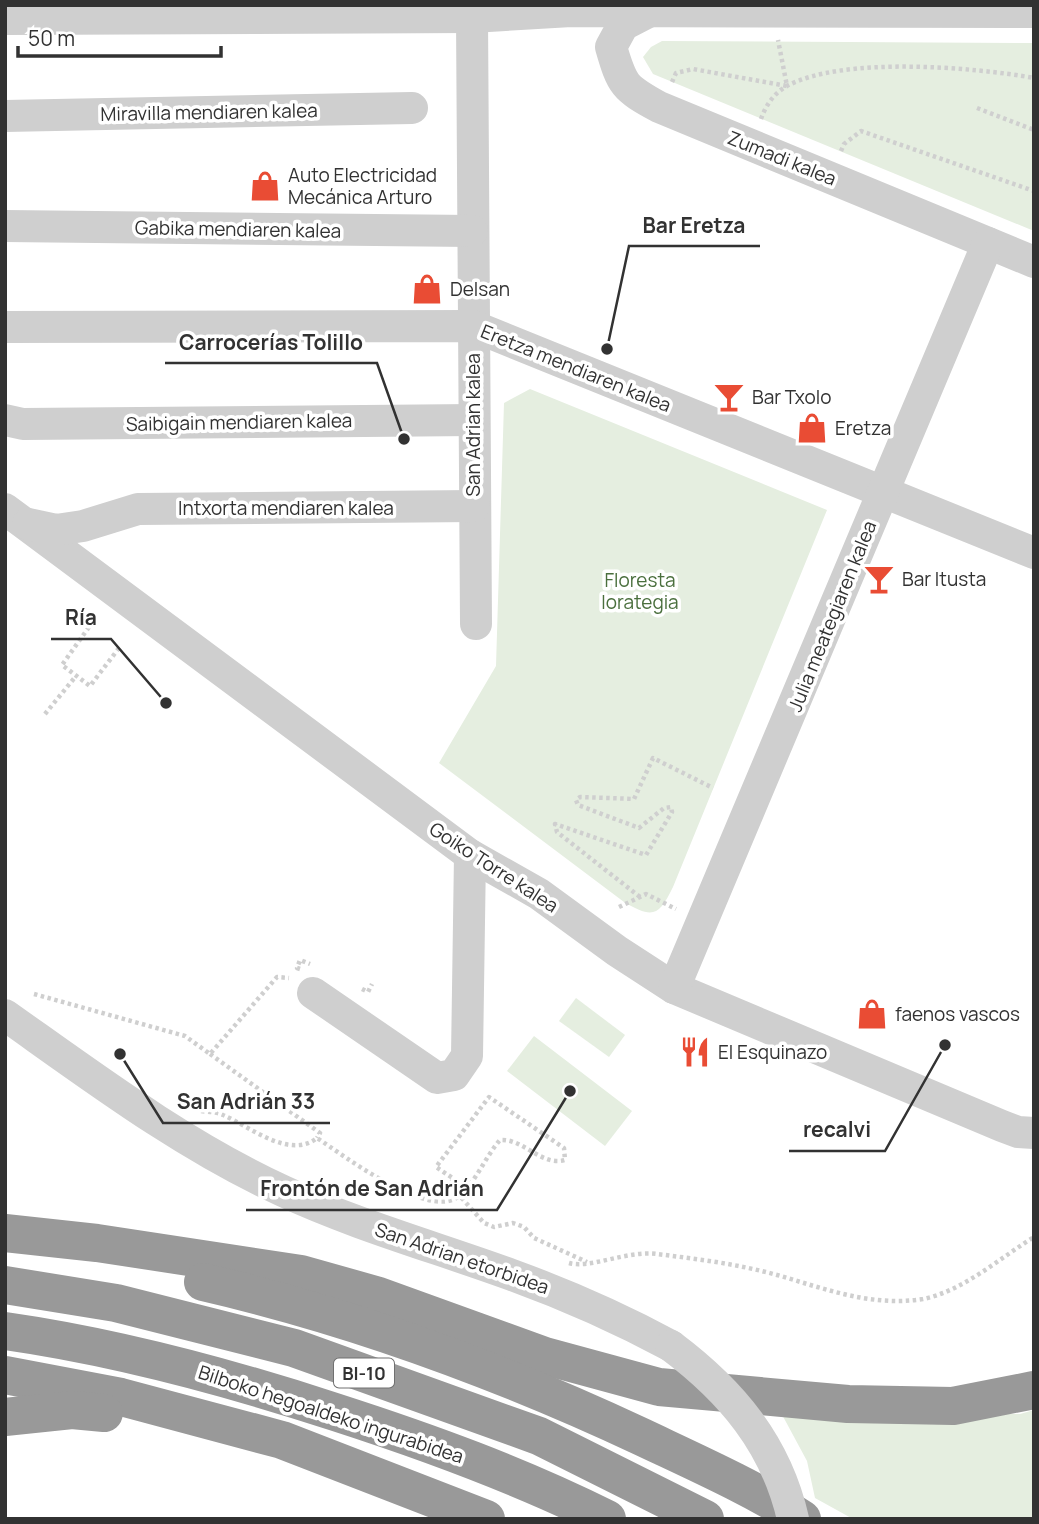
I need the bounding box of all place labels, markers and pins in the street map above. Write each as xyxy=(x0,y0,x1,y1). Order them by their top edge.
place label: Auto Electricidad Mecánica Arturo xyxy=(288,162,437,210)
shop icon: Auto Electricidad Mecánica Arturo xyxy=(248,169,282,203)
callout: Bar Eretza xyxy=(629,204,760,246)
shop icon: Delsan xyxy=(410,272,444,306)
place label: Delsan xyxy=(450,276,510,302)
callout: Carrocerías Tolillo xyxy=(165,321,377,363)
bar icon: Bar Txolo xyxy=(712,380,746,414)
place label: Bar Txolo xyxy=(752,384,831,410)
shop icon: Eretza xyxy=(795,411,829,445)
place label: Eretza xyxy=(835,415,891,441)
bar icon: Bar Itusta xyxy=(862,562,896,596)
place label: Bar Itusta xyxy=(902,566,986,592)
callout: Ría xyxy=(51,597,111,639)
shop icon: faenos vascos xyxy=(855,997,889,1031)
place label: faenos vascos xyxy=(895,1001,1020,1027)
restaurant icon: El Esquinazo xyxy=(678,1035,712,1069)
place label: El Esquinazo xyxy=(718,1039,827,1065)
callout: San Adrián 33 xyxy=(163,1081,330,1123)
callout: recalvi xyxy=(789,1109,885,1151)
callout: Frontón de San Adrián xyxy=(246,1168,497,1210)

